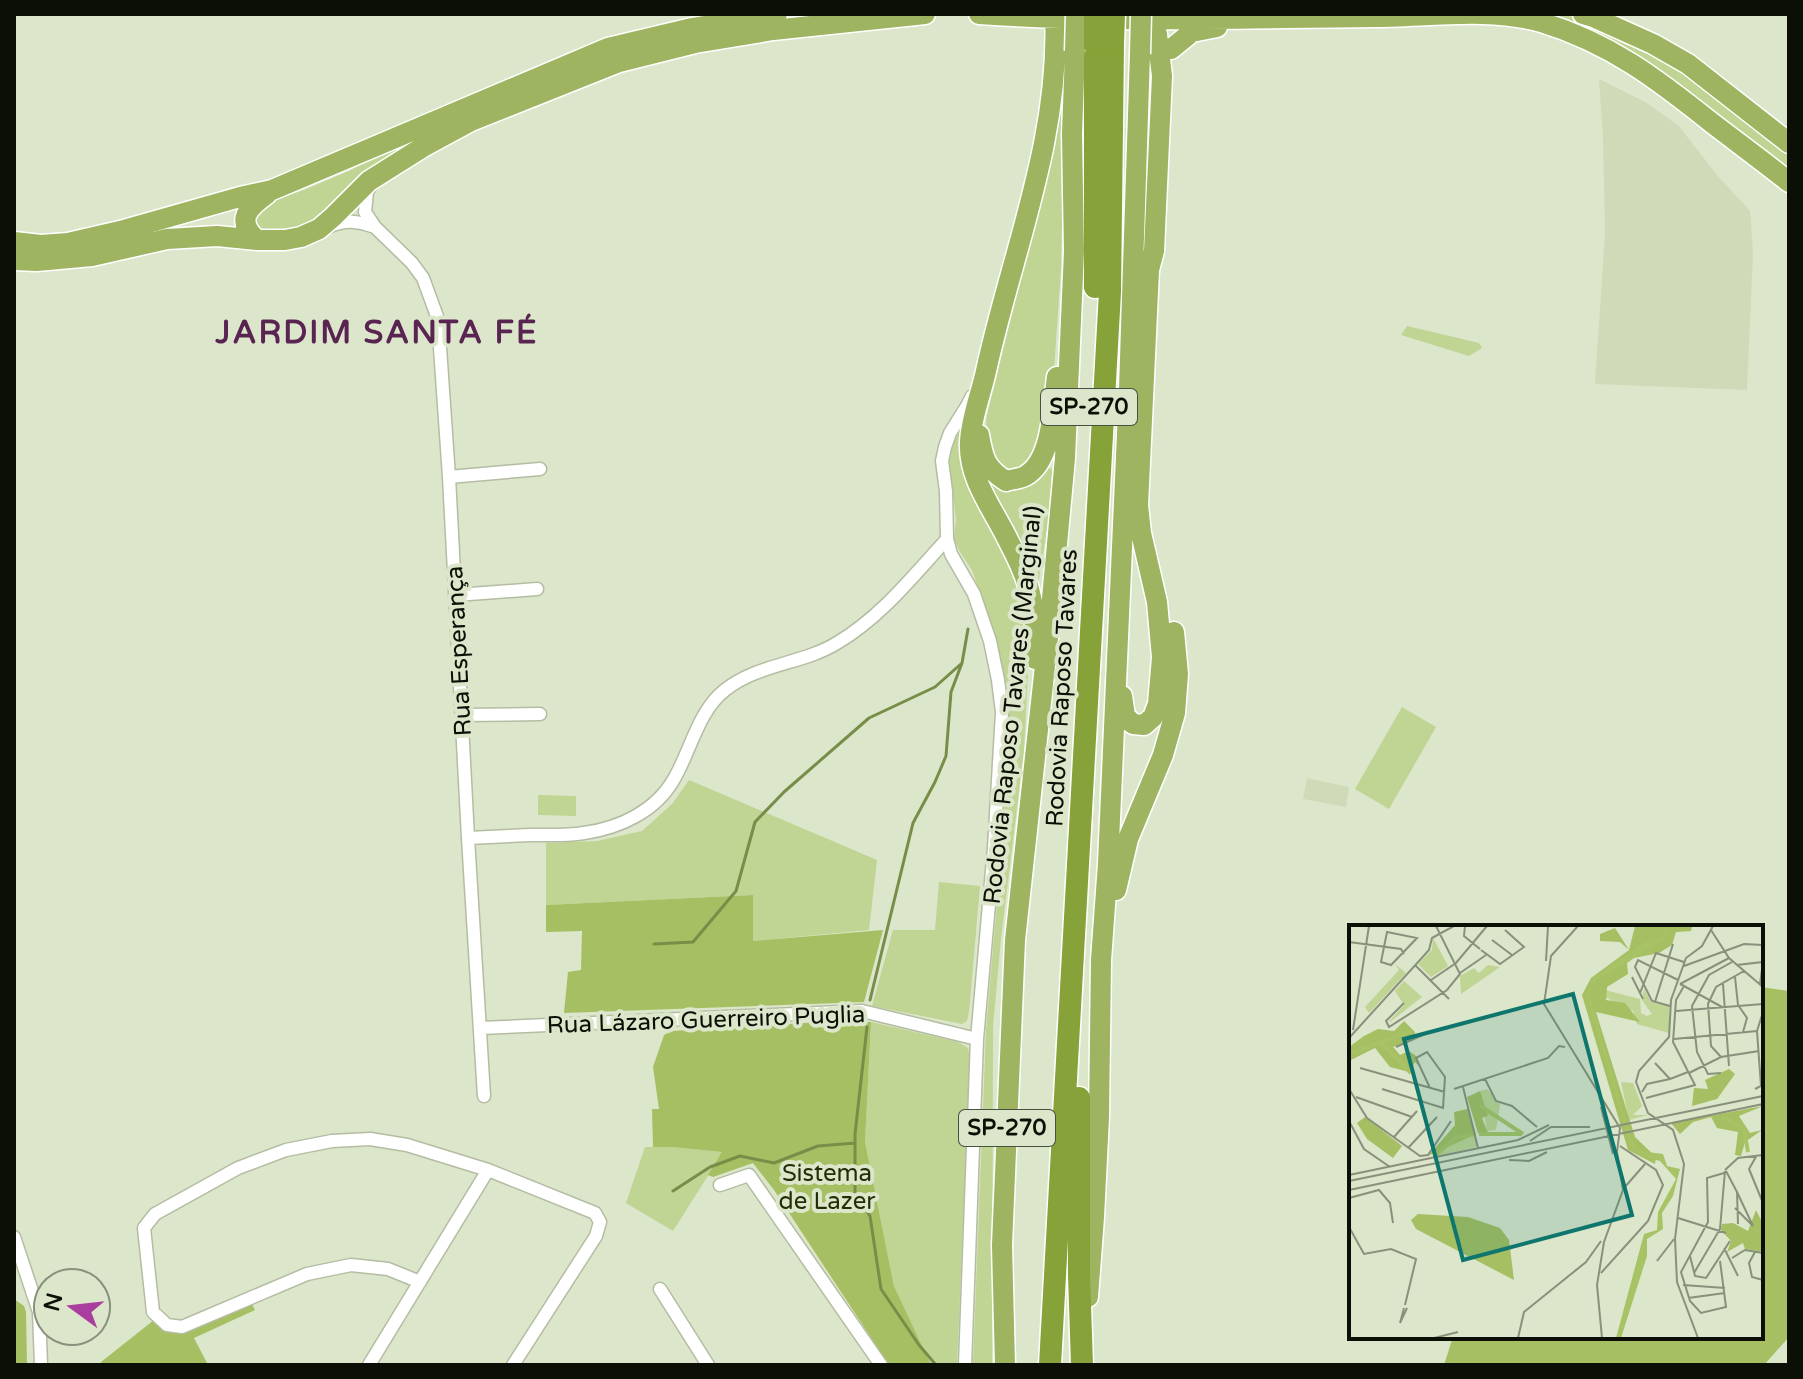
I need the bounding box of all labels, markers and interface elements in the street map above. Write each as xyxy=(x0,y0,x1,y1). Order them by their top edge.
district label: JARDIM SANTA FÉ xyxy=(215,313,538,352)
road number: SP-270 xyxy=(1041,389,1137,425)
street label: Rodovia Raposo Tavares (Marginal) xyxy=(978,504,1048,906)
street label: Rodovia Raposo Tavares xyxy=(1040,548,1084,828)
street label: Rua Esperança xyxy=(440,565,478,737)
inset map xyxy=(1349,925,1763,1339)
street label: Rua Lázaro Guerreiro Puglia xyxy=(546,1000,866,1040)
road number: SP-270 xyxy=(959,1110,1055,1146)
park label: Sistema de Lazer xyxy=(778,1159,876,1216)
north arrow xyxy=(32,1267,112,1347)
text: N xyxy=(39,1290,68,1314)

